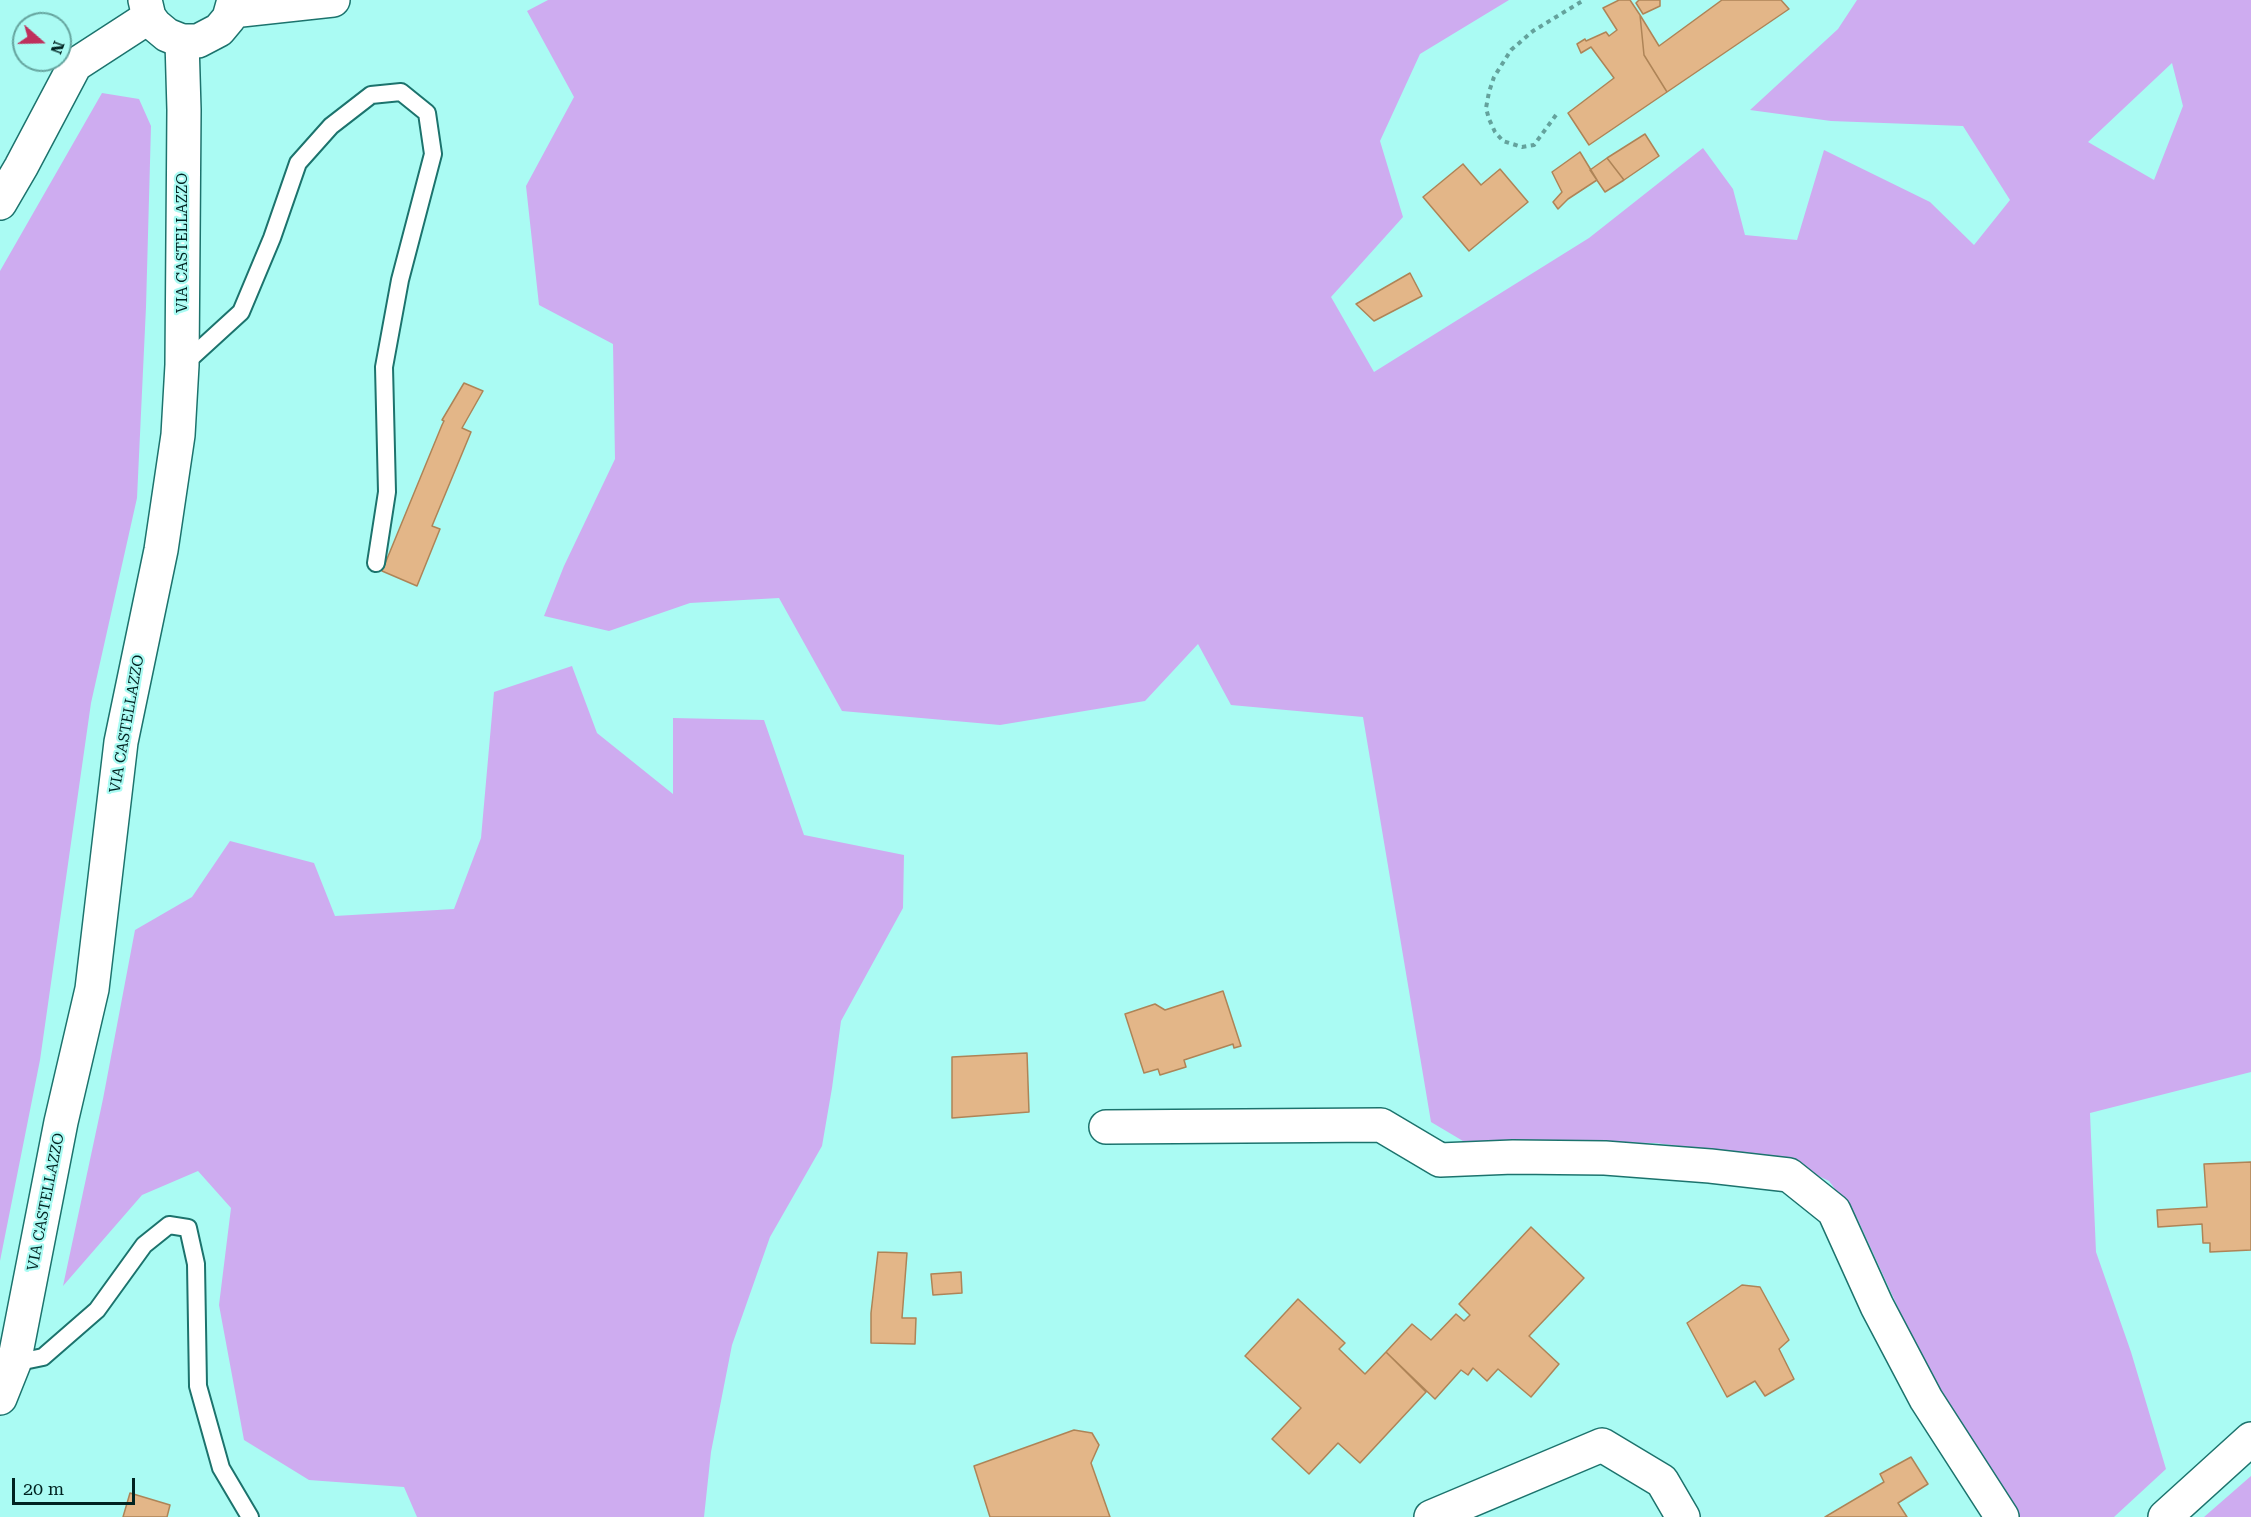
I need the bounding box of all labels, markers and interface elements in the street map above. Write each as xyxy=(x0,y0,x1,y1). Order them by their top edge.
north arrow xyxy=(12,12,72,72)
text: N xyxy=(46,39,69,57)
street label: VIA CASTELLAZZO xyxy=(174,173,192,313)
street label: VIA CASTELLAZZO xyxy=(106,653,148,795)
street label: VIA CASTELLAZZO xyxy=(24,1131,68,1273)
scale bar xyxy=(15,1466,138,1504)
text: 20 m xyxy=(23,1478,64,1499)

